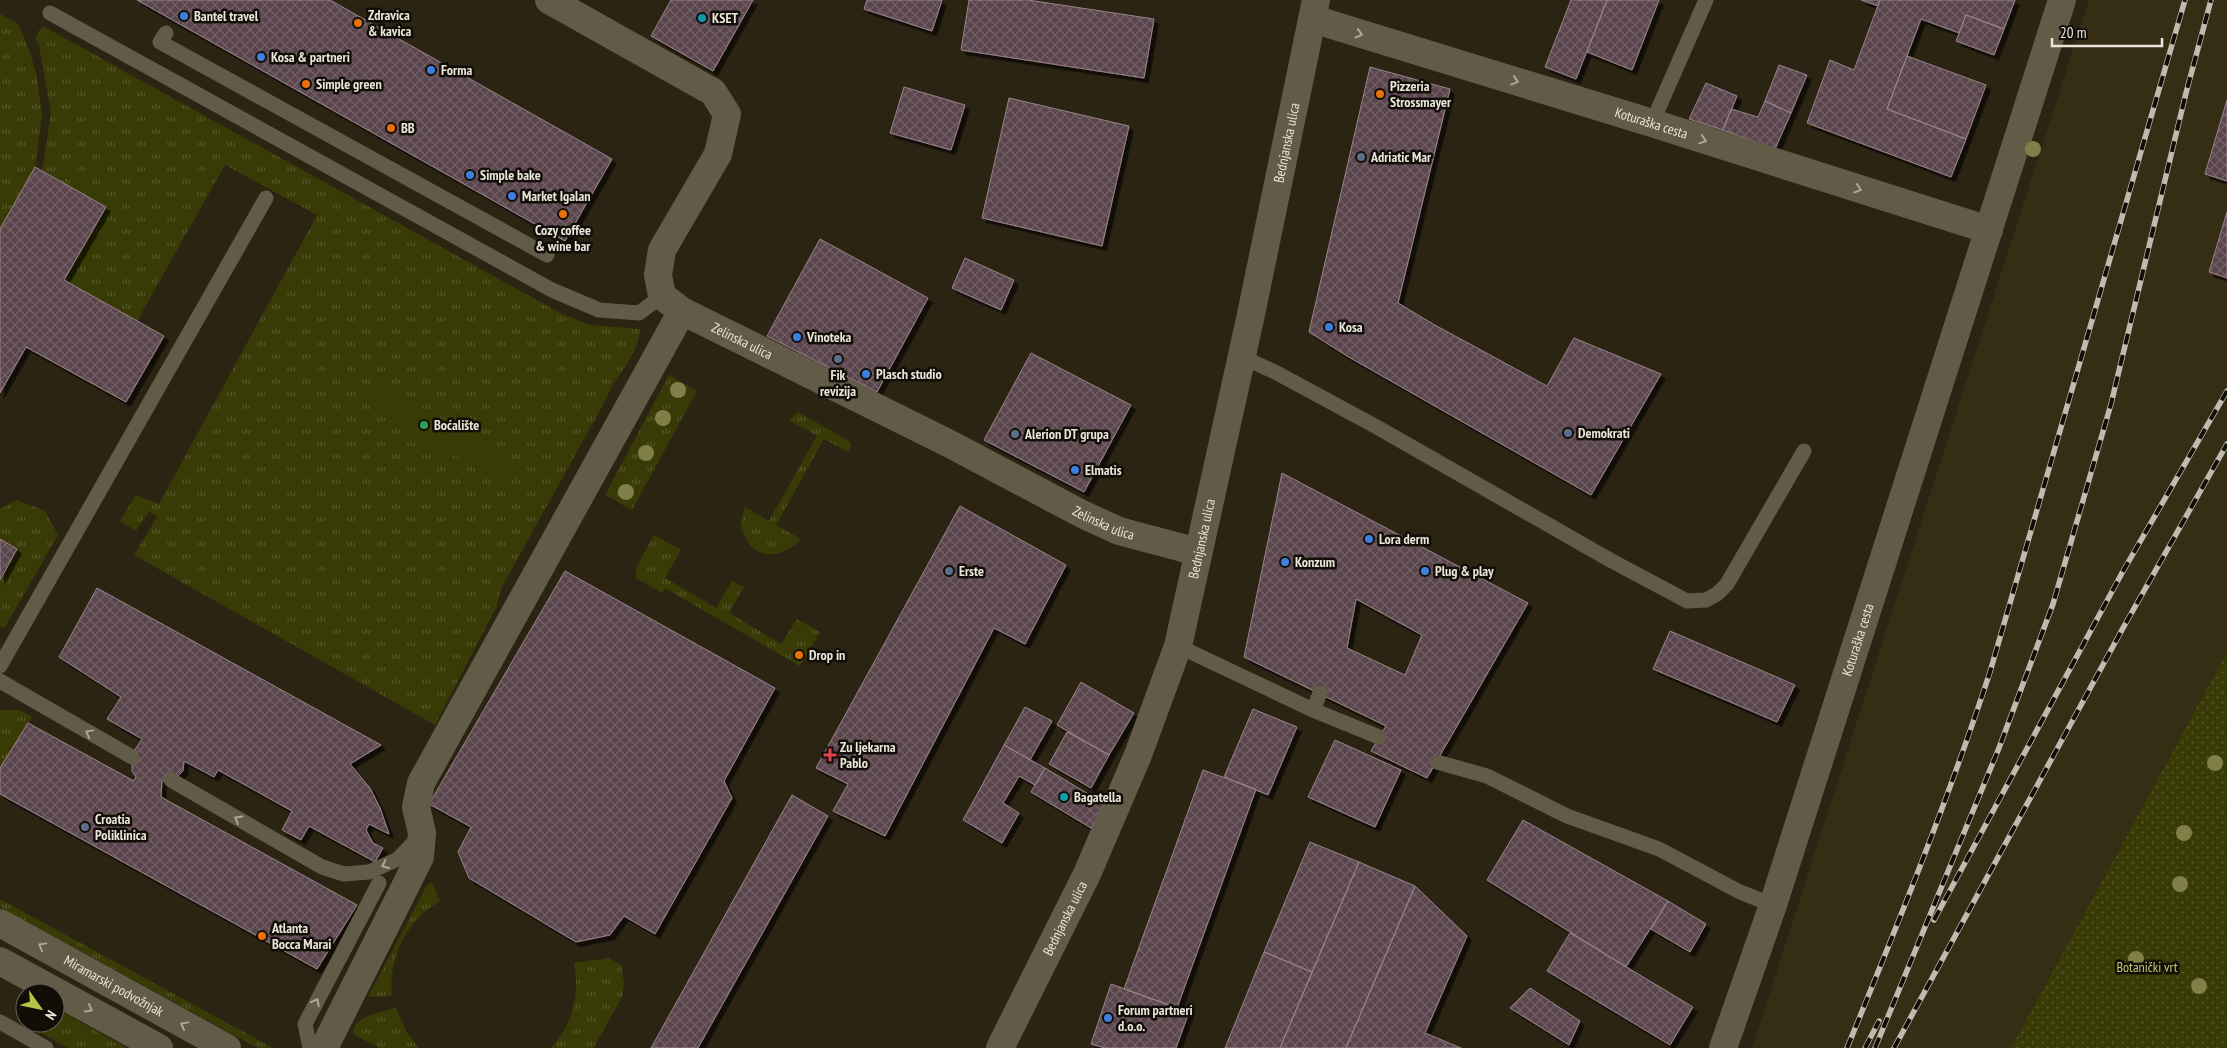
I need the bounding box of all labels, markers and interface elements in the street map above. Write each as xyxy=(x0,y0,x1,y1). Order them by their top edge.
place label: Zdravica & kavica xyxy=(368,6,411,40)
place label: Bantel travel xyxy=(194,7,259,25)
place label: KSET xyxy=(712,9,738,27)
marker: Bantel travel xyxy=(178,10,190,22)
marker: KSET xyxy=(696,12,708,24)
scale bar xyxy=(2052,15,2162,47)
marker: Zdravica & kavica xyxy=(352,17,364,29)
text: 20 m xyxy=(2060,23,2086,42)
one-way arrow xyxy=(1355,28,1363,38)
place label: Kosa & partneri xyxy=(271,48,350,66)
marker: Kosa & partneri xyxy=(255,51,267,63)
place label: Forma xyxy=(441,61,472,79)
marker: Forma xyxy=(425,64,437,76)
place label: Simple green xyxy=(316,75,382,93)
one-way arrow xyxy=(1510,75,1518,85)
place label: Pizzeria Strossmayer xyxy=(1390,77,1452,111)
marker: Simple green xyxy=(300,78,312,90)
marker: Pizzeria Strossmayer xyxy=(1374,88,1386,100)
street label: Bednjanska ulica xyxy=(1269,101,1304,184)
street label: Koturaška cesta xyxy=(1613,103,1690,143)
place label: BB xyxy=(401,119,415,137)
marker: BB xyxy=(385,122,397,134)
one-way arrow xyxy=(1699,134,1707,144)
place label: Adriatic Mar xyxy=(1370,148,1432,166)
marker: Adriatic Mar xyxy=(1355,151,1367,163)
place label: Simple bake xyxy=(480,166,541,184)
marker: Simple bake xyxy=(464,169,476,181)
one-way arrow xyxy=(1853,184,1862,194)
place label: Market Igalan xyxy=(522,187,591,205)
marker: Market Igalan xyxy=(506,190,518,202)
marker: Cozy coffee & wine bar xyxy=(557,208,569,220)
place label: Cozy coffee & wine bar xyxy=(535,221,591,255)
street label: Zelinska ulica xyxy=(709,318,775,363)
place label: Kosa xyxy=(1339,318,1363,336)
marker: Kosa xyxy=(1323,321,1335,333)
place label: Vinoteka xyxy=(806,328,852,346)
marker: Vinoteka xyxy=(791,331,803,343)
marker: Fik revizija xyxy=(832,353,844,365)
place label: Plasch studio xyxy=(876,365,942,383)
place label: Fik revizija xyxy=(820,366,856,400)
marker: Plasch studio xyxy=(860,368,872,380)
place label: Boćalište xyxy=(434,416,479,434)
marker: Boćalište xyxy=(418,419,430,431)
place label: Demokrati xyxy=(1578,424,1630,442)
place label: Alerion DT grupa xyxy=(1024,425,1109,443)
marker: Demokrati xyxy=(1562,427,1574,439)
marker: Alerion DT grupa xyxy=(1009,428,1021,440)
place label: Elmatis xyxy=(1085,461,1122,479)
marker: Elmatis xyxy=(1069,464,1081,476)
street label: Bednjanska ulica xyxy=(1184,497,1219,580)
street label: Zelinska ulica xyxy=(1070,502,1136,544)
place label: Lora derm xyxy=(1379,530,1429,548)
marker: Lora derm xyxy=(1363,533,1375,545)
place label: Konzum xyxy=(1295,553,1335,571)
marker: Konzum xyxy=(1279,556,1291,568)
place label: Erste xyxy=(959,562,984,580)
place label: Plug & play xyxy=(1435,562,1494,580)
marker: Erste xyxy=(943,565,955,577)
marker: Plug & play xyxy=(1419,565,1431,577)
street label: Koturaška cesta xyxy=(1838,601,1878,678)
place label: Drop in xyxy=(809,646,845,664)
marker: Drop in xyxy=(793,649,805,661)
one-way arrow xyxy=(85,729,94,739)
place label: Zu ljekarna Pablo xyxy=(840,738,896,772)
marker: Zu ljekarna Pablo xyxy=(824,749,836,761)
place label: Bagatella xyxy=(1074,788,1121,806)
marker: Bagatella xyxy=(1058,791,1070,803)
place label: Croatia Poliklinica xyxy=(95,810,147,844)
one-way arrow xyxy=(235,815,244,825)
marker: Croatia Poliklinica xyxy=(79,821,91,833)
one-way arrow xyxy=(381,858,390,869)
street label: Bednjanska ulica xyxy=(1039,878,1091,959)
place label: Atlanta Bocca Marai xyxy=(271,919,331,953)
marker: Atlanta Bocca Marai xyxy=(256,930,268,942)
one-way arrow xyxy=(38,943,47,953)
street label: Miramarski podvožnjak xyxy=(61,951,167,1021)
park label: Botanički vrt xyxy=(2116,958,2178,976)
north arrow xyxy=(15,983,65,1033)
one-way arrow xyxy=(310,999,320,1008)
place label: Forum partneri d.o.o. xyxy=(1118,1001,1193,1035)
one-way arrow xyxy=(83,1003,92,1013)
text: N xyxy=(41,1007,61,1023)
marker: Forum partneri d.o.o. xyxy=(1102,1012,1114,1024)
one-way arrow xyxy=(181,1021,190,1031)

